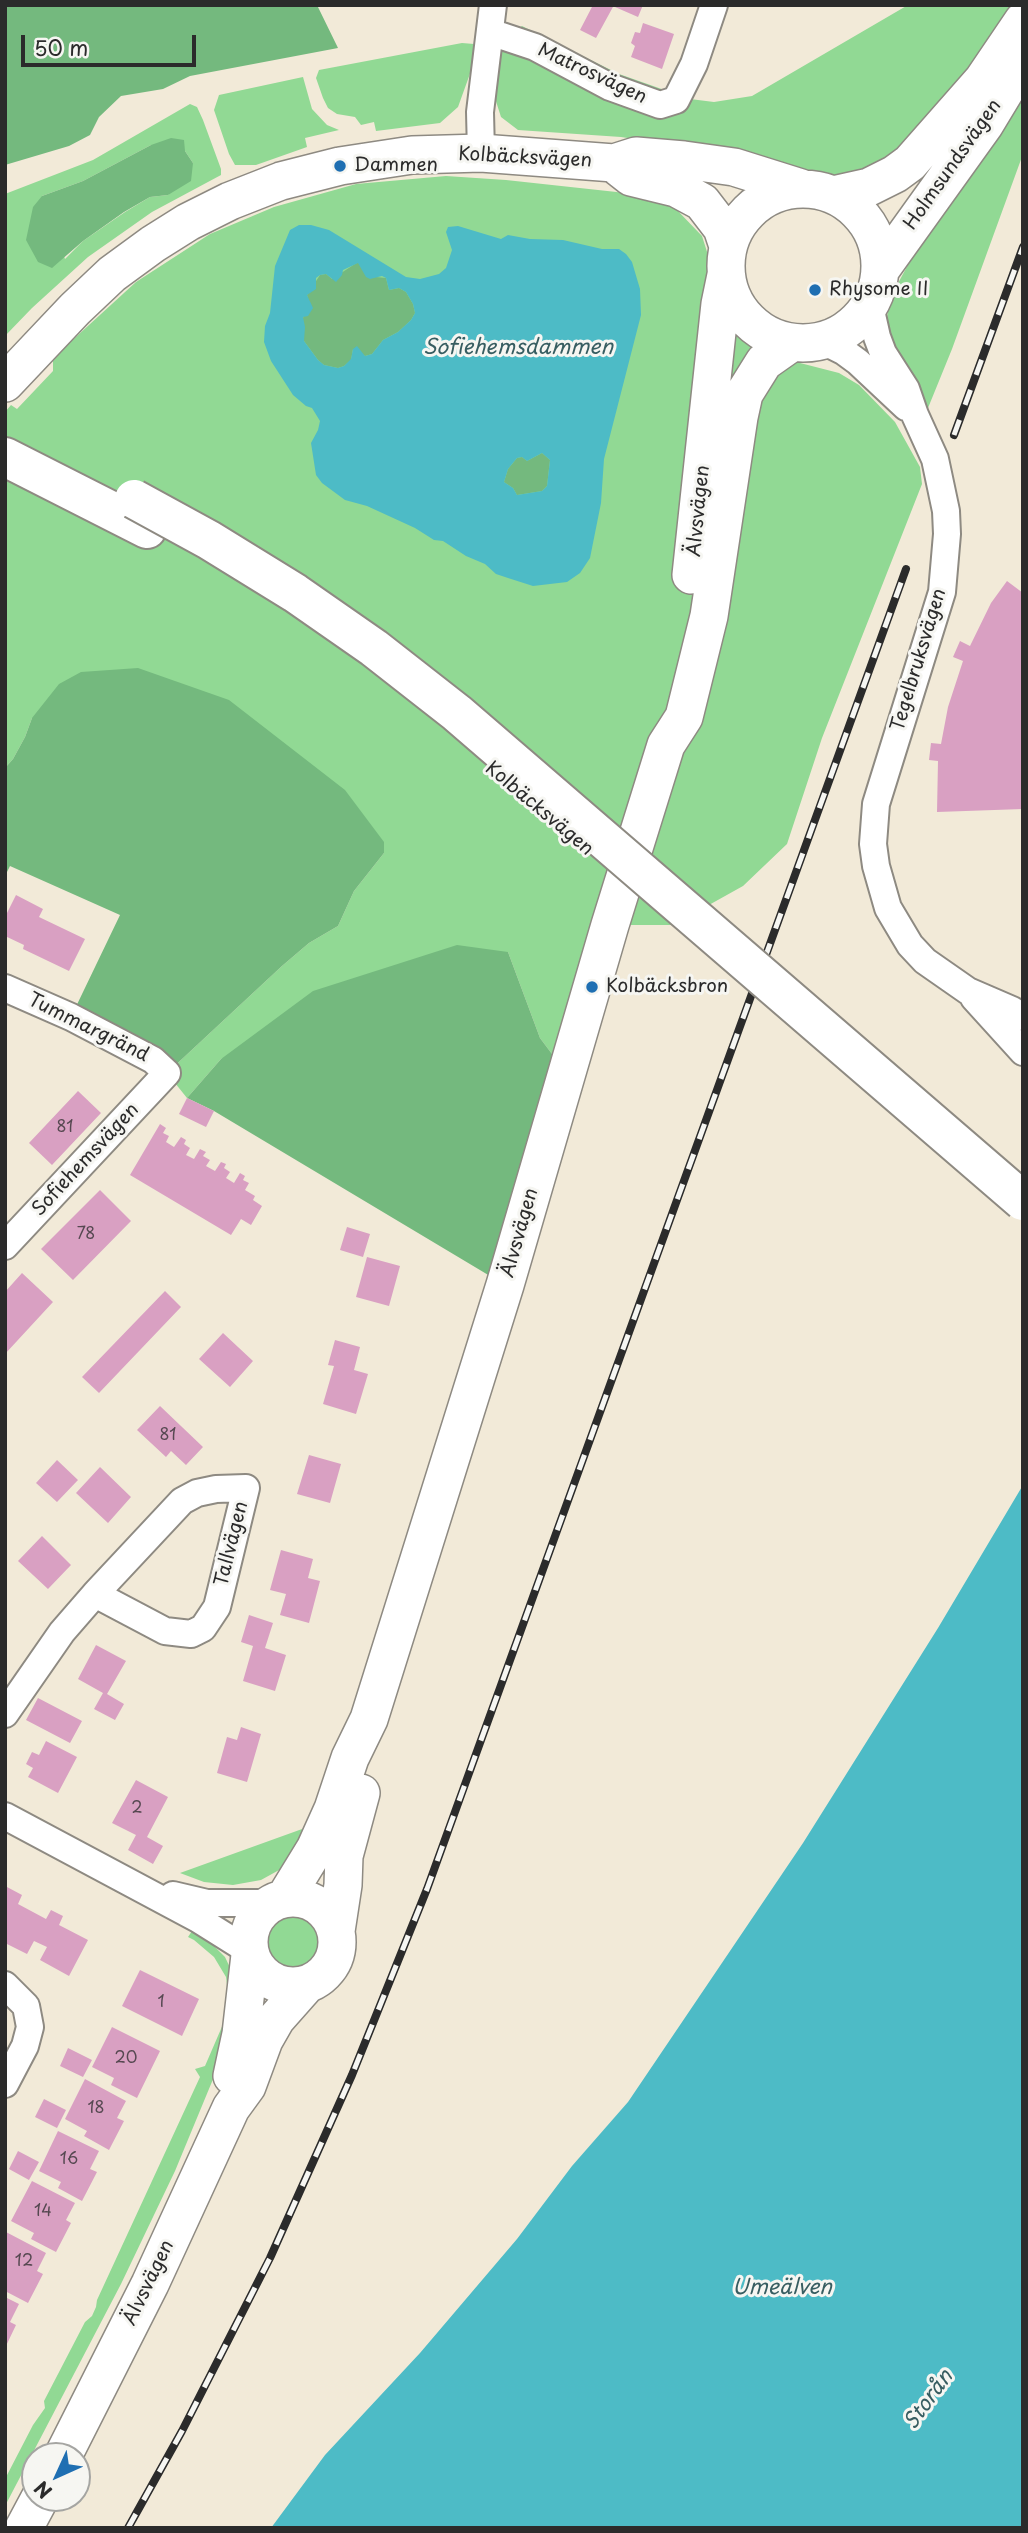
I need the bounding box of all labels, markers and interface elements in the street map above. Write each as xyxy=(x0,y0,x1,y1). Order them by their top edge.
scale bar xyxy=(24,21,200,65)
text: 50 m xyxy=(34,31,88,63)
street label: Matrosvägen xyxy=(534,39,650,109)
street label: Holmsundsvägen xyxy=(899,95,1007,235)
street label: Kolbäcksvägen xyxy=(458,143,592,173)
place label: Dammen xyxy=(354,155,438,177)
marker: Dammen xyxy=(332,158,348,174)
place label: Rhysome II xyxy=(829,279,929,301)
marker: Rhysome II xyxy=(807,282,823,298)
water label: Sofiehemsdammen xyxy=(423,335,613,361)
street label: Älvsvägen xyxy=(683,464,715,558)
street label: Tegelbruksvägen xyxy=(886,586,952,734)
street label: Kolbäcksvägen xyxy=(480,757,598,861)
place label: Kolbäcksbron xyxy=(606,976,728,998)
marker: Kolbäcksbron xyxy=(584,979,600,995)
street label: Tummargränd xyxy=(24,989,152,1067)
street label: Sofiehemsvägen xyxy=(28,1099,144,1221)
house number: 81 xyxy=(56,1118,74,1138)
street label: Älvsvägen xyxy=(496,1186,544,1280)
house number: 78 xyxy=(77,1225,95,1245)
house number: 81 xyxy=(159,1426,177,1446)
street label: Tallvägen xyxy=(210,1499,254,1589)
house number: 2 xyxy=(131,1799,143,1819)
house number: 1 xyxy=(157,1993,165,2013)
house number: 20 xyxy=(115,2049,137,2069)
house number: 18 xyxy=(87,2099,105,2119)
house number: 16 xyxy=(60,2150,78,2170)
house number: 14 xyxy=(34,2202,52,2222)
street label: Älvsvägen xyxy=(119,2237,179,2329)
house number: 12 xyxy=(15,2252,33,2272)
water label: Umeälven xyxy=(732,2275,832,2301)
water label: Storån xyxy=(899,2366,959,2434)
north arrow xyxy=(21,2442,91,2512)
text: N xyxy=(27,2475,58,2506)

